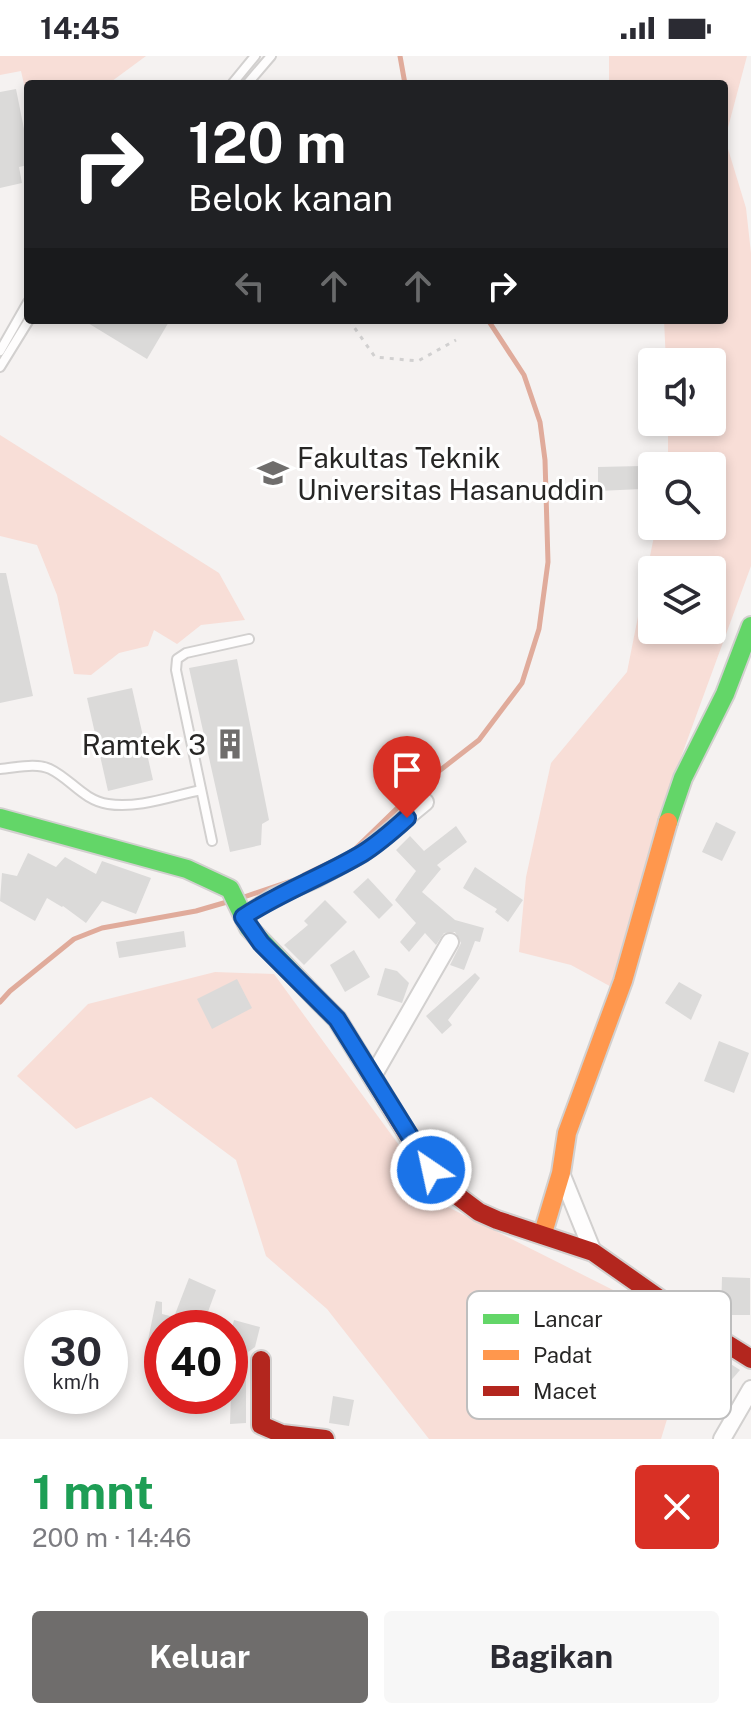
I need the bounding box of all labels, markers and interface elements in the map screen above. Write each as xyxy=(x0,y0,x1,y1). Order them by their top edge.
text: 14:45 xyxy=(40,10,120,46)
text: 120 m xyxy=(188,110,346,176)
icon: right xyxy=(56,112,160,216)
text: Belok kanan xyxy=(188,177,393,219)
icon: left xyxy=(228,264,272,308)
icon: ahead xyxy=(312,264,356,308)
icon: ahead xyxy=(396,264,440,308)
icon: right xyxy=(480,264,524,308)
map controls xyxy=(638,348,726,644)
button: sound xyxy=(638,348,726,436)
place label: Fakultas Teknik Universitas Hasanuddin xyxy=(297,441,604,506)
button: search xyxy=(638,452,726,540)
school or university icon: Fakultas Teknik Universitas Hasanuddin xyxy=(256,456,290,490)
button: layers xyxy=(638,556,726,644)
building icon: Ramtek 3 xyxy=(213,727,247,761)
place label: Ramtek 3 xyxy=(82,728,206,761)
pin xyxy=(373,736,441,818)
icon: arrive xyxy=(385,748,429,792)
position arrow xyxy=(389,1128,473,1212)
legend xyxy=(467,1291,731,1419)
text: Lancar xyxy=(533,1306,603,1332)
speed limit sign: 40 xyxy=(144,1310,248,1414)
text: 30 xyxy=(50,1328,102,1375)
text: Padat xyxy=(533,1342,592,1368)
text: km/h xyxy=(52,1370,100,1394)
text: Macet xyxy=(533,1378,597,1404)
text: 1 mnt xyxy=(32,1463,154,1520)
button: close xyxy=(635,1465,719,1549)
text: 200 m · 14:46 xyxy=(32,1522,192,1553)
button: Keluar xyxy=(32,1611,368,1703)
button: Bagikan xyxy=(384,1611,719,1703)

